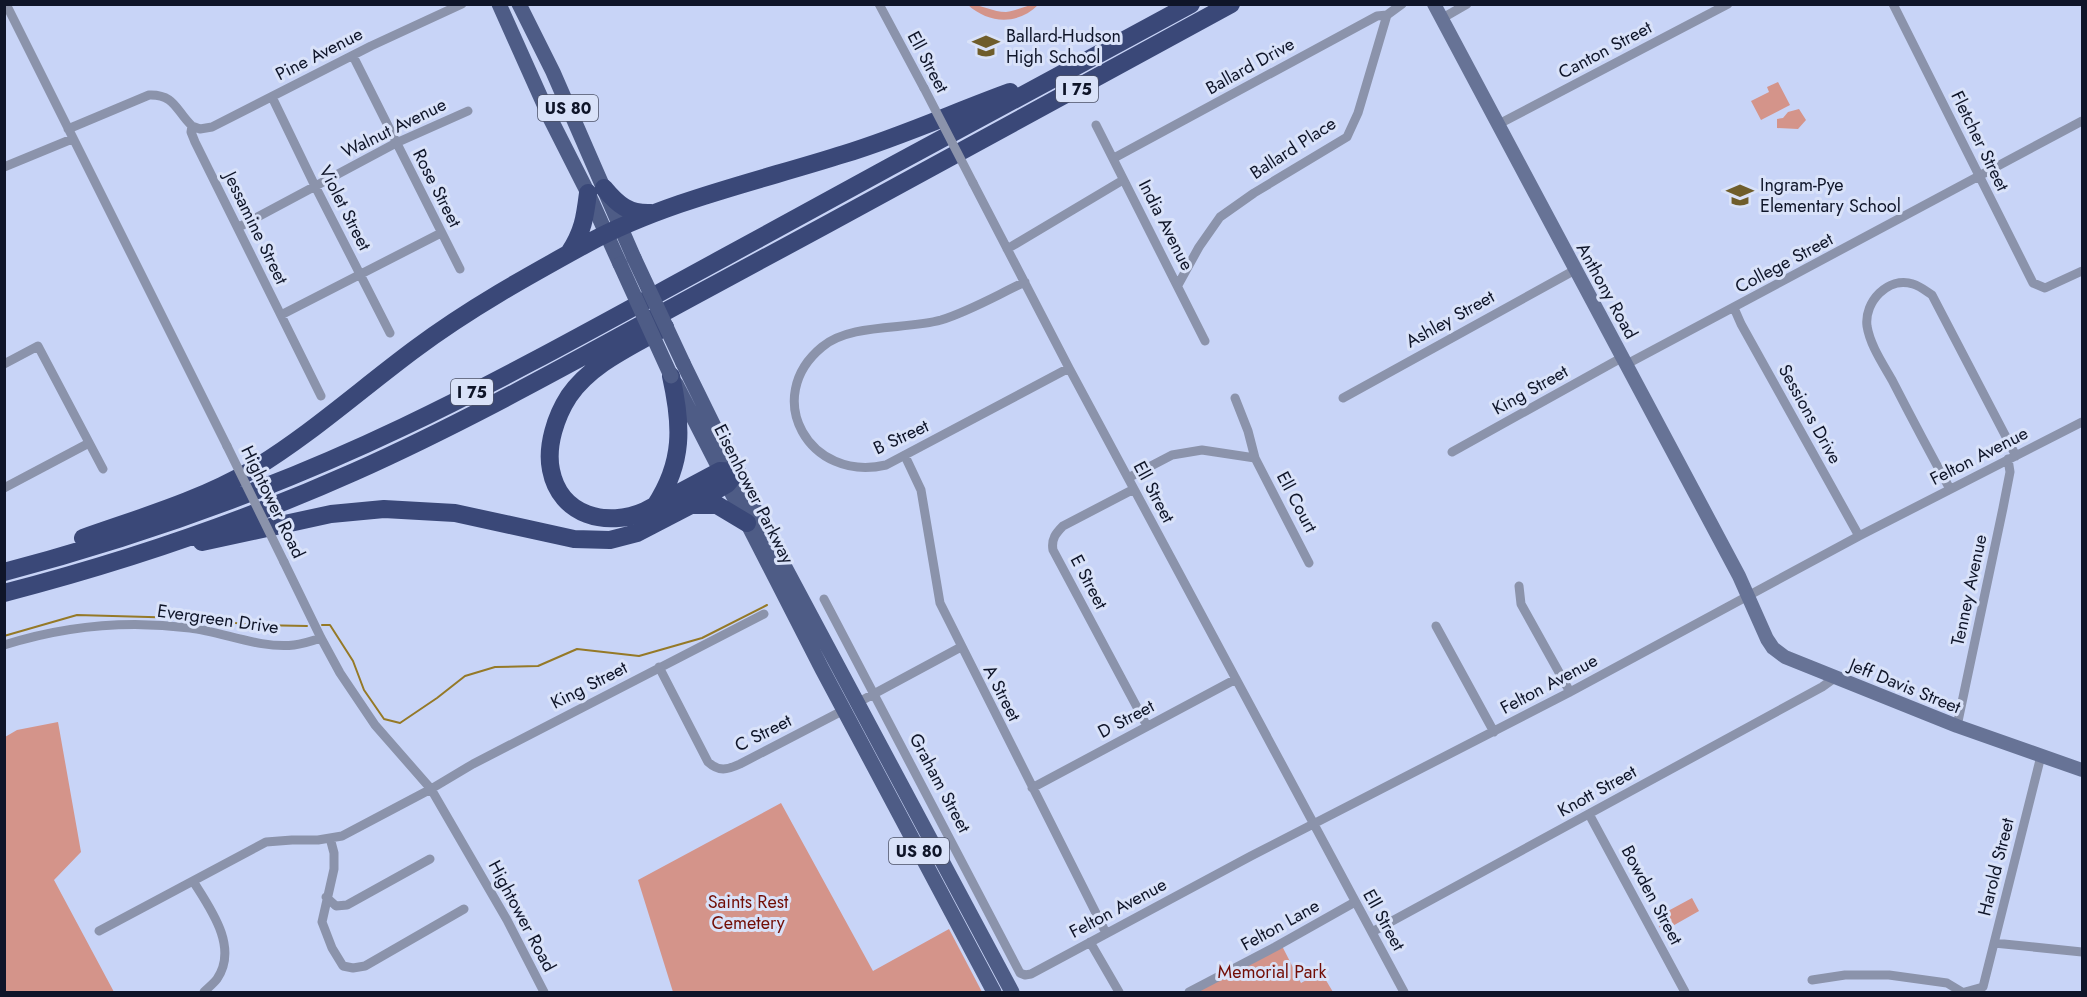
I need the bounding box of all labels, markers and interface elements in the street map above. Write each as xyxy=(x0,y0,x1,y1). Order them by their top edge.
street label: Canton Street xyxy=(1554,14,1657,86)
street label: Pine Avenue xyxy=(271,21,367,87)
place label: Ballard-Hudson High School xyxy=(1006,23,1121,70)
street label: Ell Street xyxy=(901,27,955,98)
school or university icon: Ballard-Hudson High School xyxy=(971,31,1001,61)
street label: Ballard Drive xyxy=(1201,31,1299,101)
road number: I 75 xyxy=(1056,76,1098,102)
street label: Fletcher Street xyxy=(1945,87,2016,196)
street label: Walnut Avenue xyxy=(337,91,451,165)
road number: US 80 xyxy=(538,95,598,121)
street label: Ballard Place xyxy=(1245,110,1341,186)
street label: Rose Street xyxy=(406,144,468,232)
street label: Violet Street xyxy=(312,161,378,256)
street label: Jessamine Street xyxy=(217,165,295,289)
place label: Ingram-Pye Elementary School xyxy=(1760,172,1901,219)
street label: India Avenue xyxy=(1132,175,1200,275)
school or university icon: Ingram-Pye Elementary School xyxy=(1725,180,1755,210)
street label: College Street xyxy=(1730,226,1838,300)
street label: Anthony Road xyxy=(1570,238,1644,344)
street label: Ashley Street xyxy=(1401,284,1500,354)
street label: King Street xyxy=(1487,358,1573,421)
street label: Sessions Drive xyxy=(1772,359,1848,469)
road number: I 75 xyxy=(451,379,493,405)
street label: B Street xyxy=(869,413,934,461)
street label: Eisenhower Parkway xyxy=(708,420,800,568)
street label: Felton Avenue xyxy=(1925,420,2033,492)
street label: Hightower Road xyxy=(234,441,312,563)
street label: Ell Street xyxy=(1127,457,1181,528)
street label: Ell Court xyxy=(1270,467,1324,538)
street label: Tenney Avenue xyxy=(1945,532,1993,648)
street label: E Street xyxy=(1064,550,1114,614)
street label: Evergreen Drive xyxy=(156,598,280,640)
street label: Felton Avenue xyxy=(1496,647,1602,721)
street label: Jeff Davis Street xyxy=(1843,651,1965,720)
street label: King Street xyxy=(546,654,632,715)
street label: A Street xyxy=(977,660,1028,726)
street label: D Street xyxy=(1093,693,1159,745)
street label: C Street xyxy=(730,707,797,758)
street label: Graham Street xyxy=(903,729,977,838)
street label: Knott Street xyxy=(1553,758,1642,823)
street label: Harold Street xyxy=(1971,815,2021,919)
road number: US 80 xyxy=(889,838,949,864)
street label: Bowden Street xyxy=(1615,841,1689,950)
street label: Hightower Road xyxy=(482,856,562,976)
street label: Felton Avenue xyxy=(1065,871,1171,945)
street label: Ell Street xyxy=(1357,885,1412,956)
park label: Saints Rest Cemetery xyxy=(708,889,789,936)
street label: Felton Lane xyxy=(1236,893,1324,957)
park label: Memorial Park xyxy=(1218,959,1326,985)

